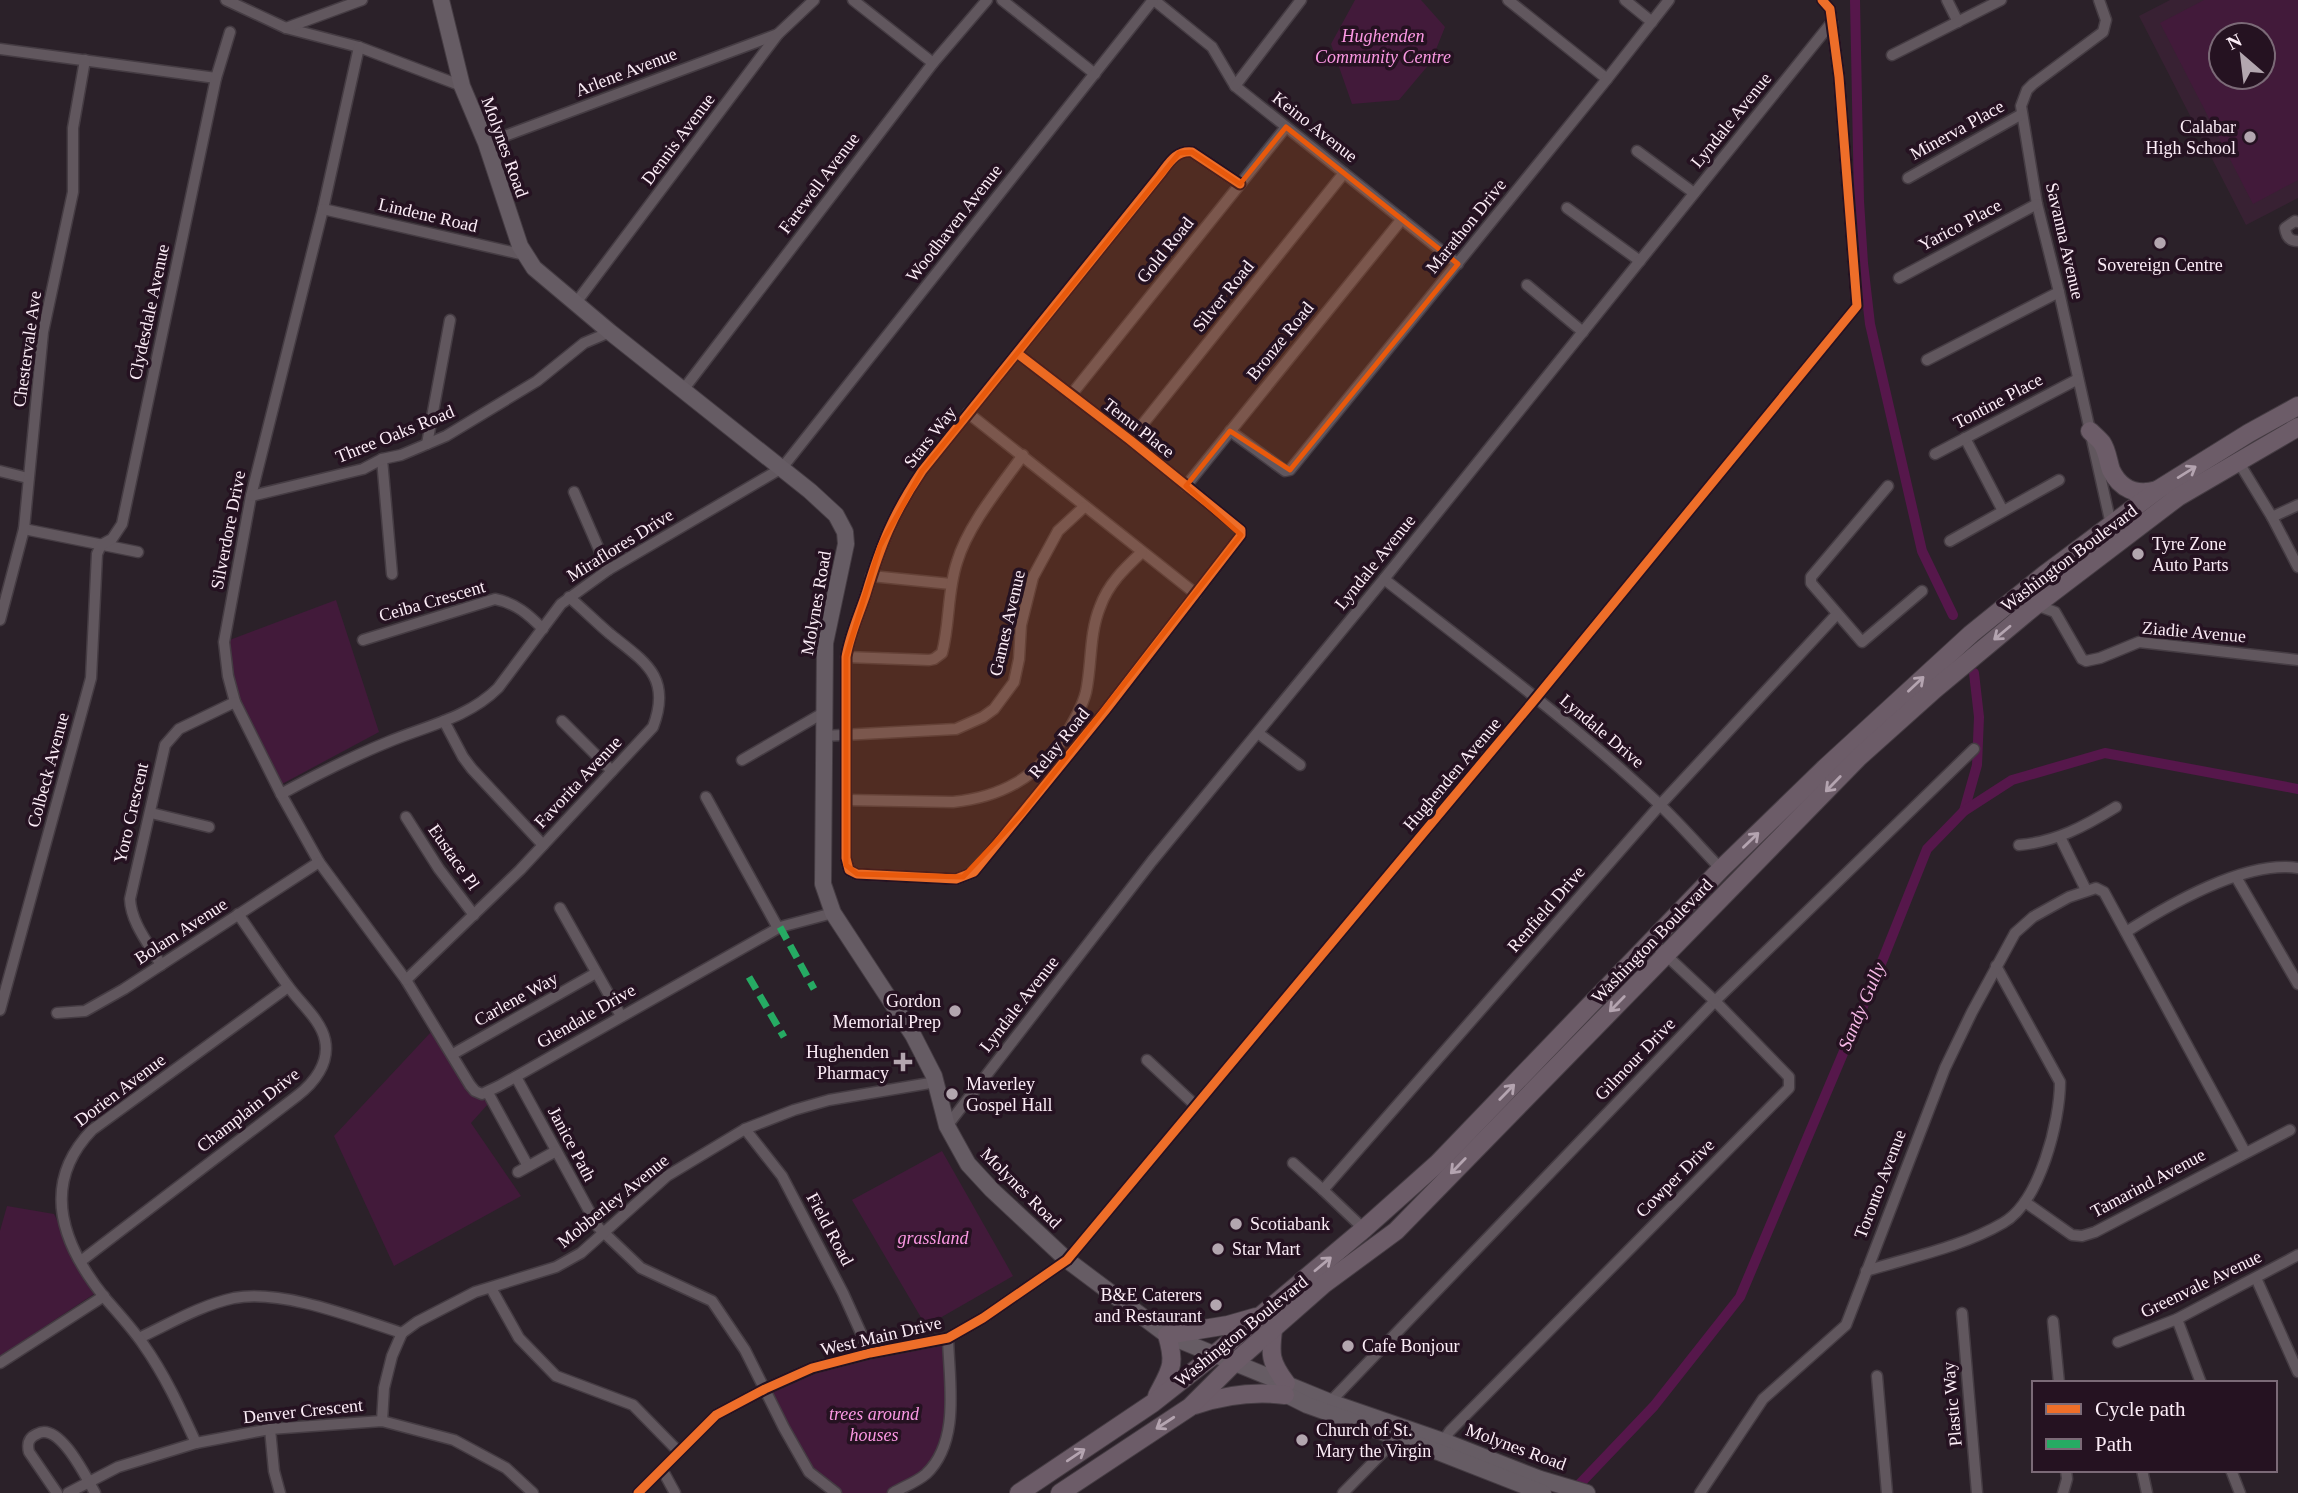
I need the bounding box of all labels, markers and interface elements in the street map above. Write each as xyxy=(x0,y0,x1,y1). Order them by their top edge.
north arrow xyxy=(2207,21,2277,91)
park label: Hughenden Community Centre xyxy=(1315,26,1451,67)
text: N xyxy=(2223,29,2245,54)
street label: Arlene Avenue xyxy=(572,43,680,101)
street label: Lyndale Avenue xyxy=(1687,69,1775,171)
street label: Keino Avenue xyxy=(1269,88,1361,166)
street label: Dennis Avenue xyxy=(637,89,719,189)
street label: Molynes Road xyxy=(478,94,532,200)
street label: Minerva Place xyxy=(1906,96,2008,164)
place label: Calabar High School xyxy=(2145,117,2236,158)
street label: Farewell Avenue xyxy=(775,129,863,237)
marker: Calabar High School xyxy=(2242,129,2258,145)
street label: Woodhaven Avenue xyxy=(902,160,1006,286)
street label: Marathon Drive xyxy=(1422,175,1510,277)
street label: Savanna Avenue xyxy=(2042,181,2088,301)
street label: Lindene Road xyxy=(376,194,480,236)
street label: Yarico Place xyxy=(1915,195,2005,255)
street label: Gold Road xyxy=(1133,213,1197,287)
marker: Sovereign Centre xyxy=(2152,235,2168,251)
street label: Clydesdale Avenue xyxy=(125,242,173,382)
place label: Sovereign Centre xyxy=(2097,255,2223,275)
street label: Silver Road xyxy=(1188,256,1258,336)
street label: Chestervale Ave xyxy=(9,290,45,408)
street label: Bronze Road xyxy=(1242,298,1318,384)
street label: Tontine Place xyxy=(1950,369,2046,433)
street label: Temu Place xyxy=(1100,394,1178,462)
street label: Three Oaks Road xyxy=(333,401,457,467)
street label: Stars Way xyxy=(900,402,960,472)
one-way arrow xyxy=(2176,465,2196,479)
street label: Silverdore Drive xyxy=(207,469,249,591)
street label: Washington Boulevard xyxy=(1997,500,2141,616)
street label: Miraflores Drive xyxy=(563,504,677,586)
street label: Lyndale Avenue xyxy=(1331,511,1419,613)
place label: Tyre Zone Auto Parts xyxy=(2152,534,2229,575)
marker: Tyre Zone Auto Parts xyxy=(2130,546,2146,562)
street label: Molynes Road xyxy=(797,549,835,657)
street label: Games Avenue xyxy=(985,568,1029,678)
street label: Ceiba Crescent xyxy=(377,576,487,626)
street label: Ziadie Avenue xyxy=(2141,618,2247,647)
one-way arrow xyxy=(1994,625,2012,641)
one-way arrow xyxy=(1907,676,1925,692)
street label: Lyndale Drive xyxy=(1556,690,1648,772)
street label: Relay Road xyxy=(1025,704,1093,782)
street label: Colbeck Avenue xyxy=(23,710,73,830)
street label: Hughenden Avenue xyxy=(1399,714,1505,834)
street label: Favorita Avenue xyxy=(530,732,626,832)
street label: Yoro Crescent xyxy=(110,761,152,865)
one-way arrow xyxy=(1824,775,1841,792)
street label: Eustace Pl xyxy=(424,820,484,894)
one-way arrow xyxy=(1742,832,1759,849)
street label: Renfield Drive xyxy=(1503,862,1589,956)
street label: Washington Boulevard xyxy=(1587,875,1717,1007)
street label: Bolam Avenue xyxy=(131,894,231,968)
street label: Lyndale Avenue xyxy=(975,952,1063,1056)
water label: Sandy Gully xyxy=(1834,959,1890,1053)
street label: Carlene Way xyxy=(471,968,561,1030)
street label: Glendale Drive xyxy=(533,980,639,1052)
place label: Gordon Memorial Prep xyxy=(833,991,941,1032)
one-way arrow xyxy=(1609,995,1626,1012)
marker: Gordon Memorial Prep xyxy=(947,1003,963,1019)
street label: Gilmour Drive xyxy=(1591,1014,1679,1104)
place label: Hughenden Pharmacy xyxy=(806,1042,889,1083)
street label: Dorien Avenue xyxy=(71,1049,169,1131)
marker: Hughenden Pharmacy xyxy=(895,1054,911,1070)
street label: Champlain Drive xyxy=(193,1064,303,1156)
place label: Maverley Gospel Hall xyxy=(966,1074,1052,1115)
one-way arrow xyxy=(1498,1084,1515,1101)
marker: Maverley Gospel Hall xyxy=(944,1086,960,1102)
street label: Janice Path xyxy=(544,1103,600,1185)
street label: Toronto Avenue xyxy=(1850,1127,1910,1241)
street label: Cowper Drive xyxy=(1632,1135,1718,1221)
street label: Molynes Road xyxy=(977,1144,1065,1232)
street label: Tamarind Avenue xyxy=(2087,1144,2209,1222)
street label: Mobberley Avenue xyxy=(553,1150,673,1252)
one-way arrow xyxy=(1450,1158,1467,1175)
street label: Field Road xyxy=(803,1189,857,1269)
place label: Scotiabank xyxy=(1250,1214,1330,1234)
marker: Scotiabank xyxy=(1228,1216,1244,1232)
park label: grassland xyxy=(897,1228,970,1248)
place label: Star Mart xyxy=(1232,1239,1300,1259)
marker: Star Mart xyxy=(1210,1241,1226,1257)
street label: Greenvale Avenue xyxy=(2137,1246,2265,1322)
one-way arrow xyxy=(1313,1256,1331,1272)
street label: Washington Boulevard xyxy=(1171,1271,1311,1391)
place label: B&E Caterers and Restaurant xyxy=(1095,1285,1202,1326)
marker: B&E Caterers and Restaurant xyxy=(1208,1297,1224,1313)
street label: West Main Drive xyxy=(819,1312,943,1360)
place label: Cafe Bonjour xyxy=(1362,1336,1459,1356)
marker: Cafe Bonjour xyxy=(1340,1338,1356,1354)
street label: Plastic Way xyxy=(1938,1361,1966,1447)
legend xyxy=(2032,1381,2277,1472)
street label: Denver Crescent xyxy=(242,1395,364,1427)
text: Cycle path xyxy=(2095,1397,2186,1421)
park label: trees around houses xyxy=(829,1404,920,1445)
one-way arrow xyxy=(1155,1417,1175,1431)
place label: Church of St. Mary the Virgin xyxy=(1316,1420,1431,1461)
street label: Molynes Road xyxy=(1463,1420,1569,1474)
marker: Church of St. Mary the Virgin xyxy=(1294,1432,1310,1448)
text: Path xyxy=(2095,1432,2133,1456)
one-way arrow xyxy=(1065,1448,1085,1462)

